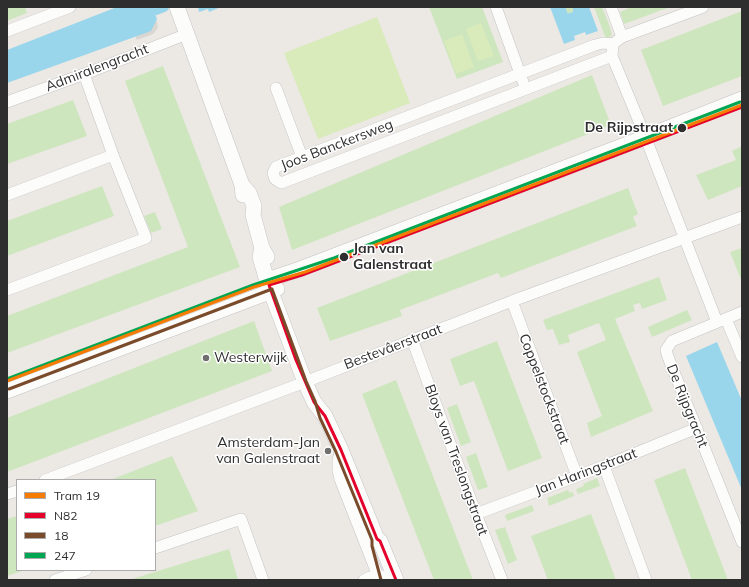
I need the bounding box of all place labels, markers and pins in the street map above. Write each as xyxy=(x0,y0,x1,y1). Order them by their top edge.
place label: De Rijpstraat xyxy=(585,120,673,136)
marker: De Rijpstraat xyxy=(676,122,688,134)
place label: Jan van Galenstraat xyxy=(353,241,432,274)
marker: Jan van Galenstraat xyxy=(338,251,350,263)
place label: Westerwijk xyxy=(214,350,287,366)
marker: Westerwijk xyxy=(201,353,211,363)
place label: Amsterdam-Jan van Galenstraat xyxy=(216,435,320,468)
marker: Amsterdam-Jan van Galenstraat xyxy=(323,446,333,456)

